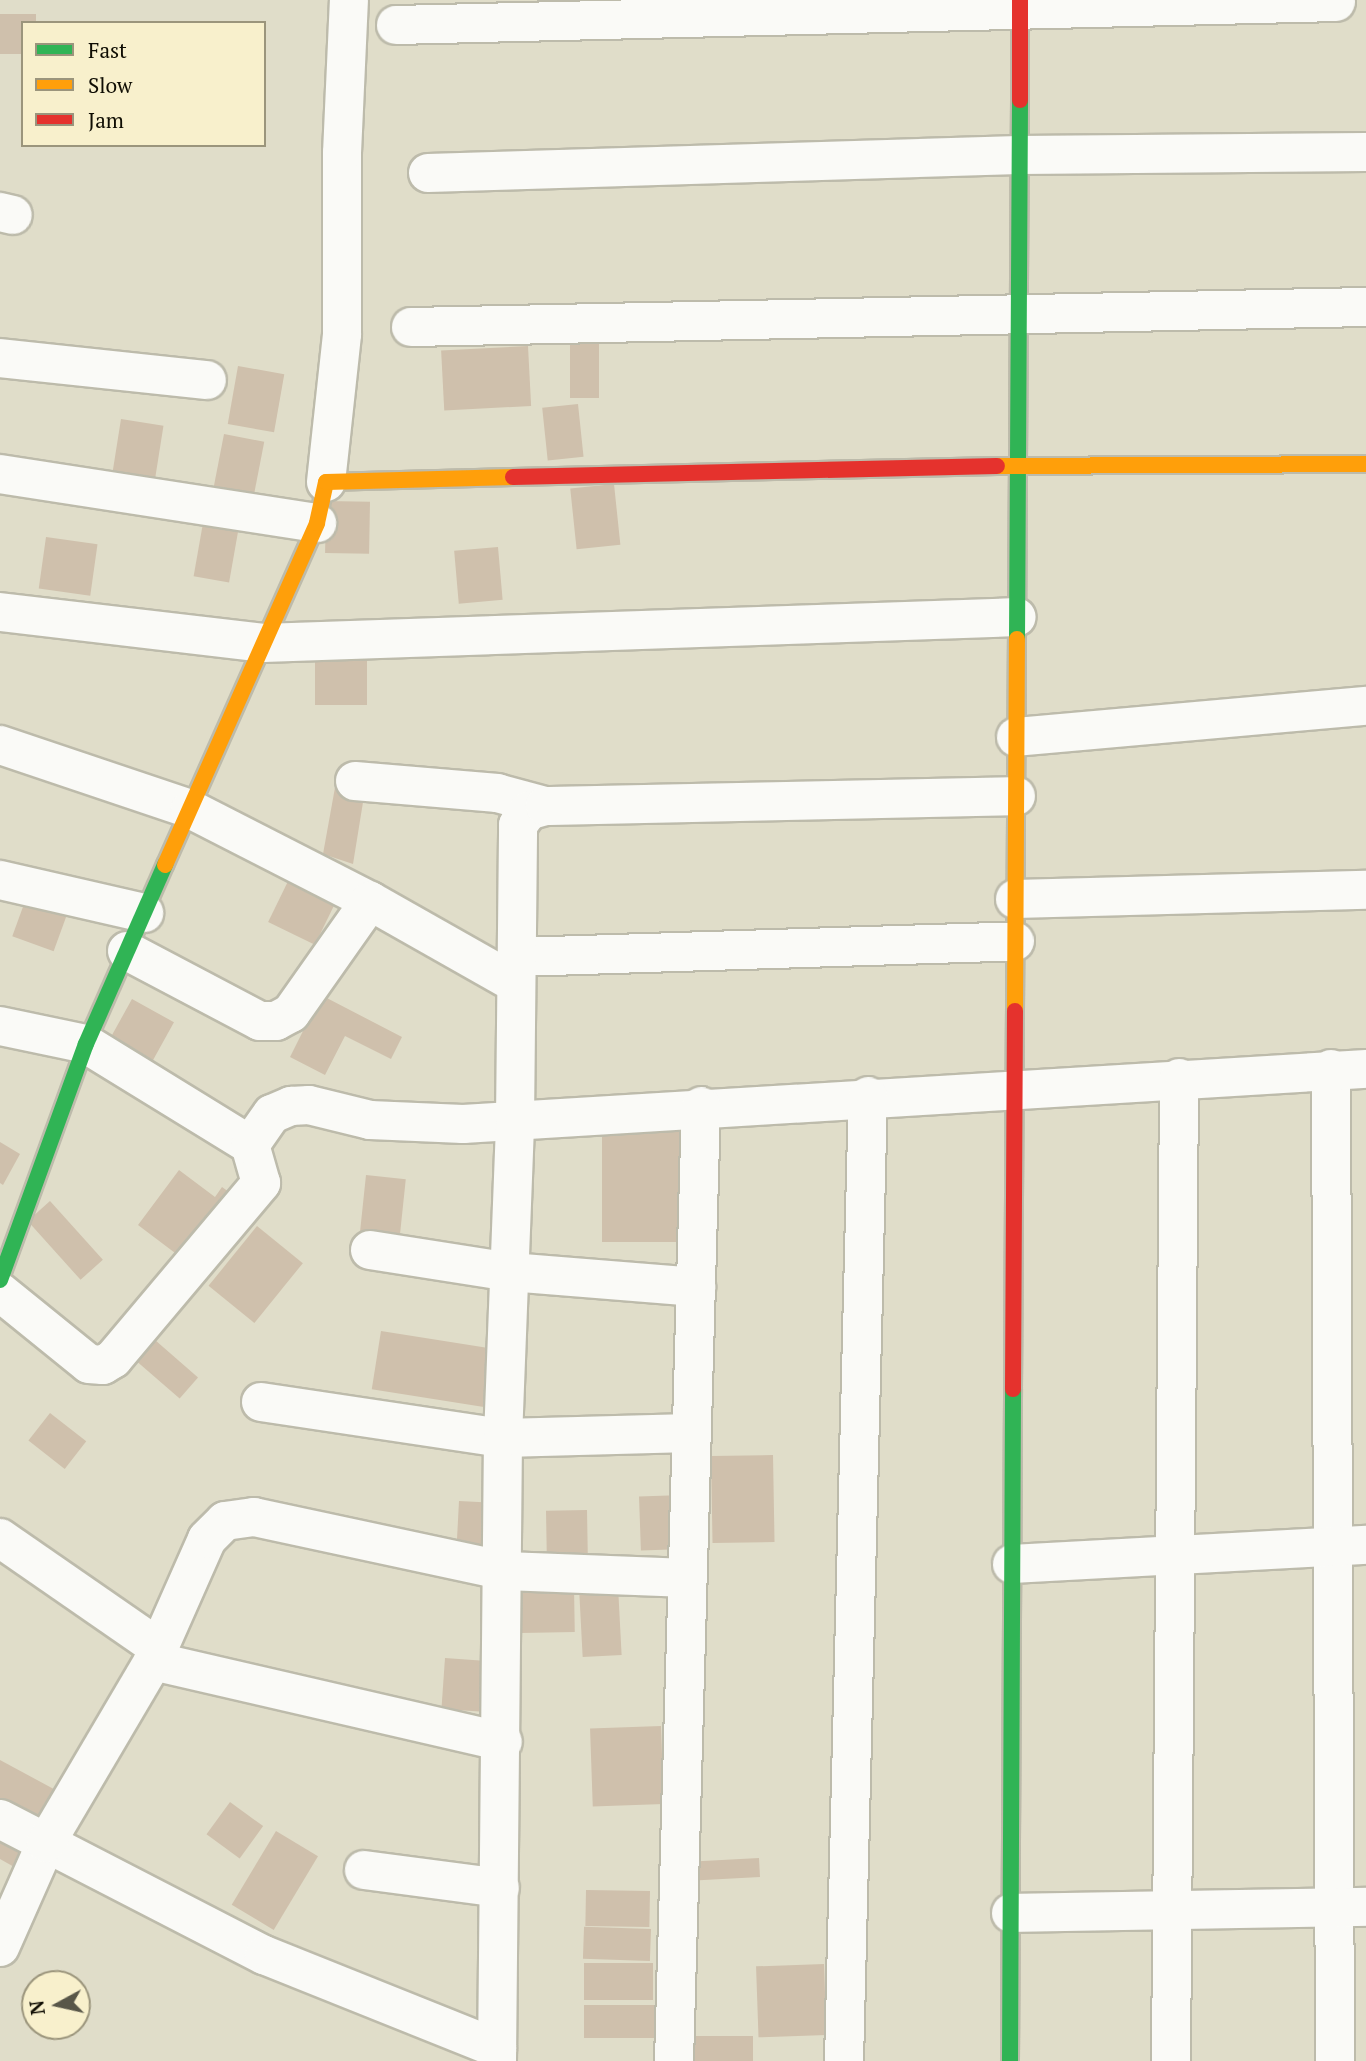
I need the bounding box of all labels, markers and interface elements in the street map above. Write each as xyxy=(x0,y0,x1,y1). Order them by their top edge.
legend xyxy=(21,21,266,147)
text: Fast xyxy=(88,36,127,64)
text: Slow xyxy=(88,71,132,99)
text: Jam xyxy=(88,106,124,134)
north arrow xyxy=(21,1970,91,2040)
text: N xyxy=(23,1999,50,2017)

